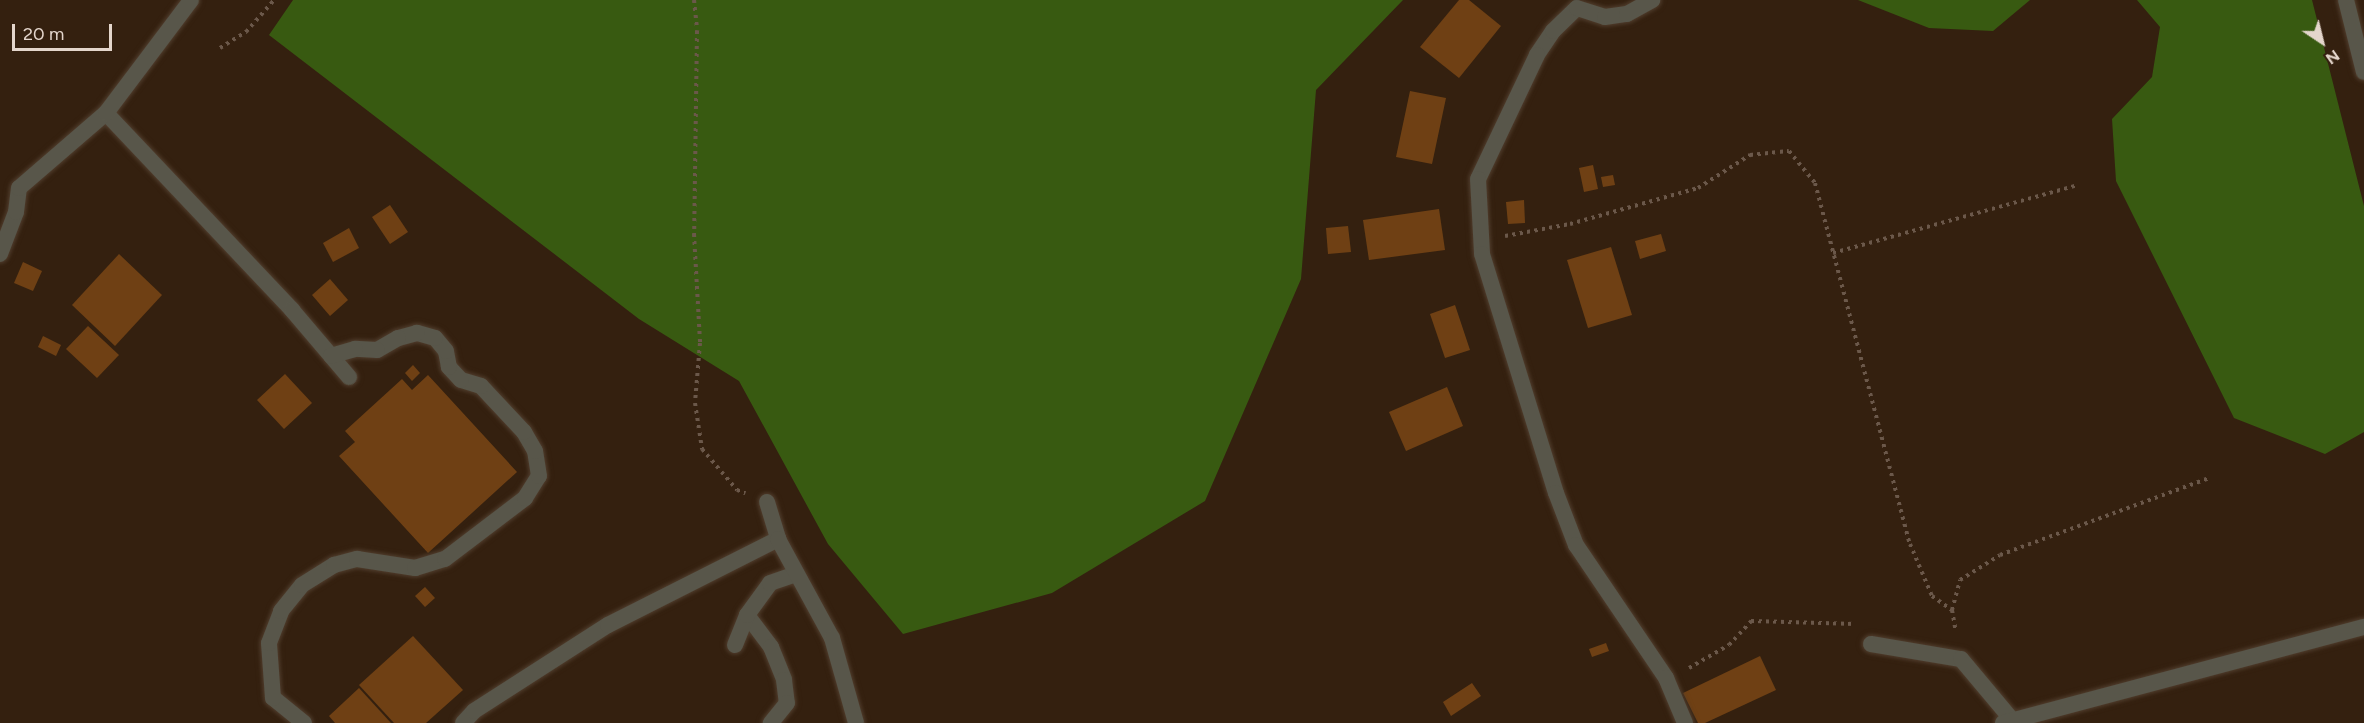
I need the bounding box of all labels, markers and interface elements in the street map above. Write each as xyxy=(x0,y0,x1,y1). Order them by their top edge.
scale bar xyxy=(15,12,116,50)
north arrow xyxy=(2292,12,2352,72)
text: 20 m xyxy=(23,23,64,45)
text: N xyxy=(2322,46,2343,68)

